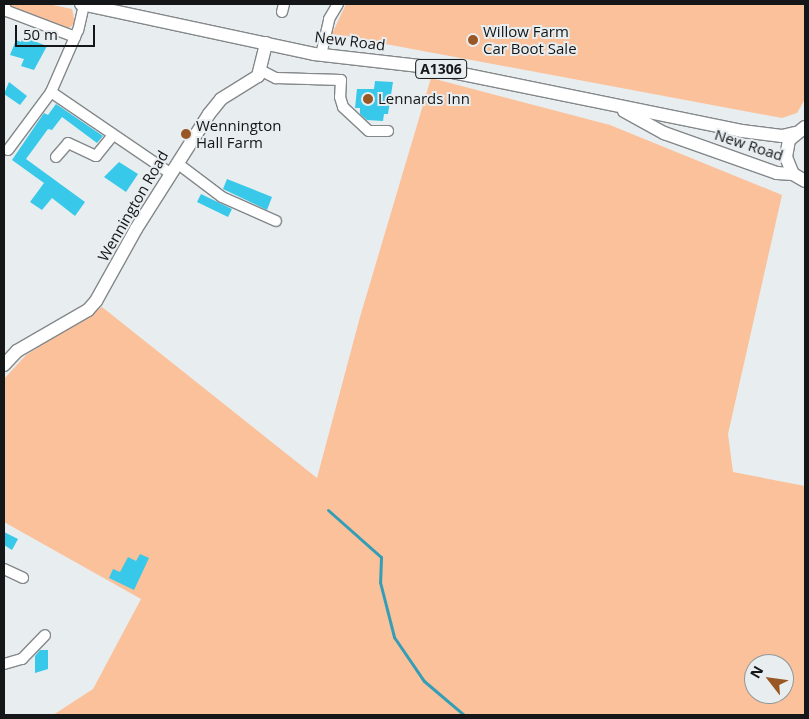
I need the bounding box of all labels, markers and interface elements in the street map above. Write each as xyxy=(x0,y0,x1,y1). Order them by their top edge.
scale bar xyxy=(18,15,98,47)
place label: Willow Farm Car Boot Sale xyxy=(483,22,577,57)
text: 50 m xyxy=(23,24,58,44)
street label: New Road xyxy=(314,28,386,54)
marker: Willow Farm Car Boot Sale xyxy=(467,34,479,46)
road number: A1306 xyxy=(415,58,467,80)
place label: Lennards Inn xyxy=(378,90,470,108)
marker: Lennards Inn xyxy=(362,93,374,105)
place label: Wennington Hall Farm xyxy=(196,116,281,151)
street label: New Road xyxy=(712,125,786,165)
marker: Wennington Hall Farm xyxy=(180,128,192,140)
street label: Wennington Road xyxy=(94,147,172,265)
north arrow xyxy=(744,654,794,704)
text: N xyxy=(745,662,768,681)

